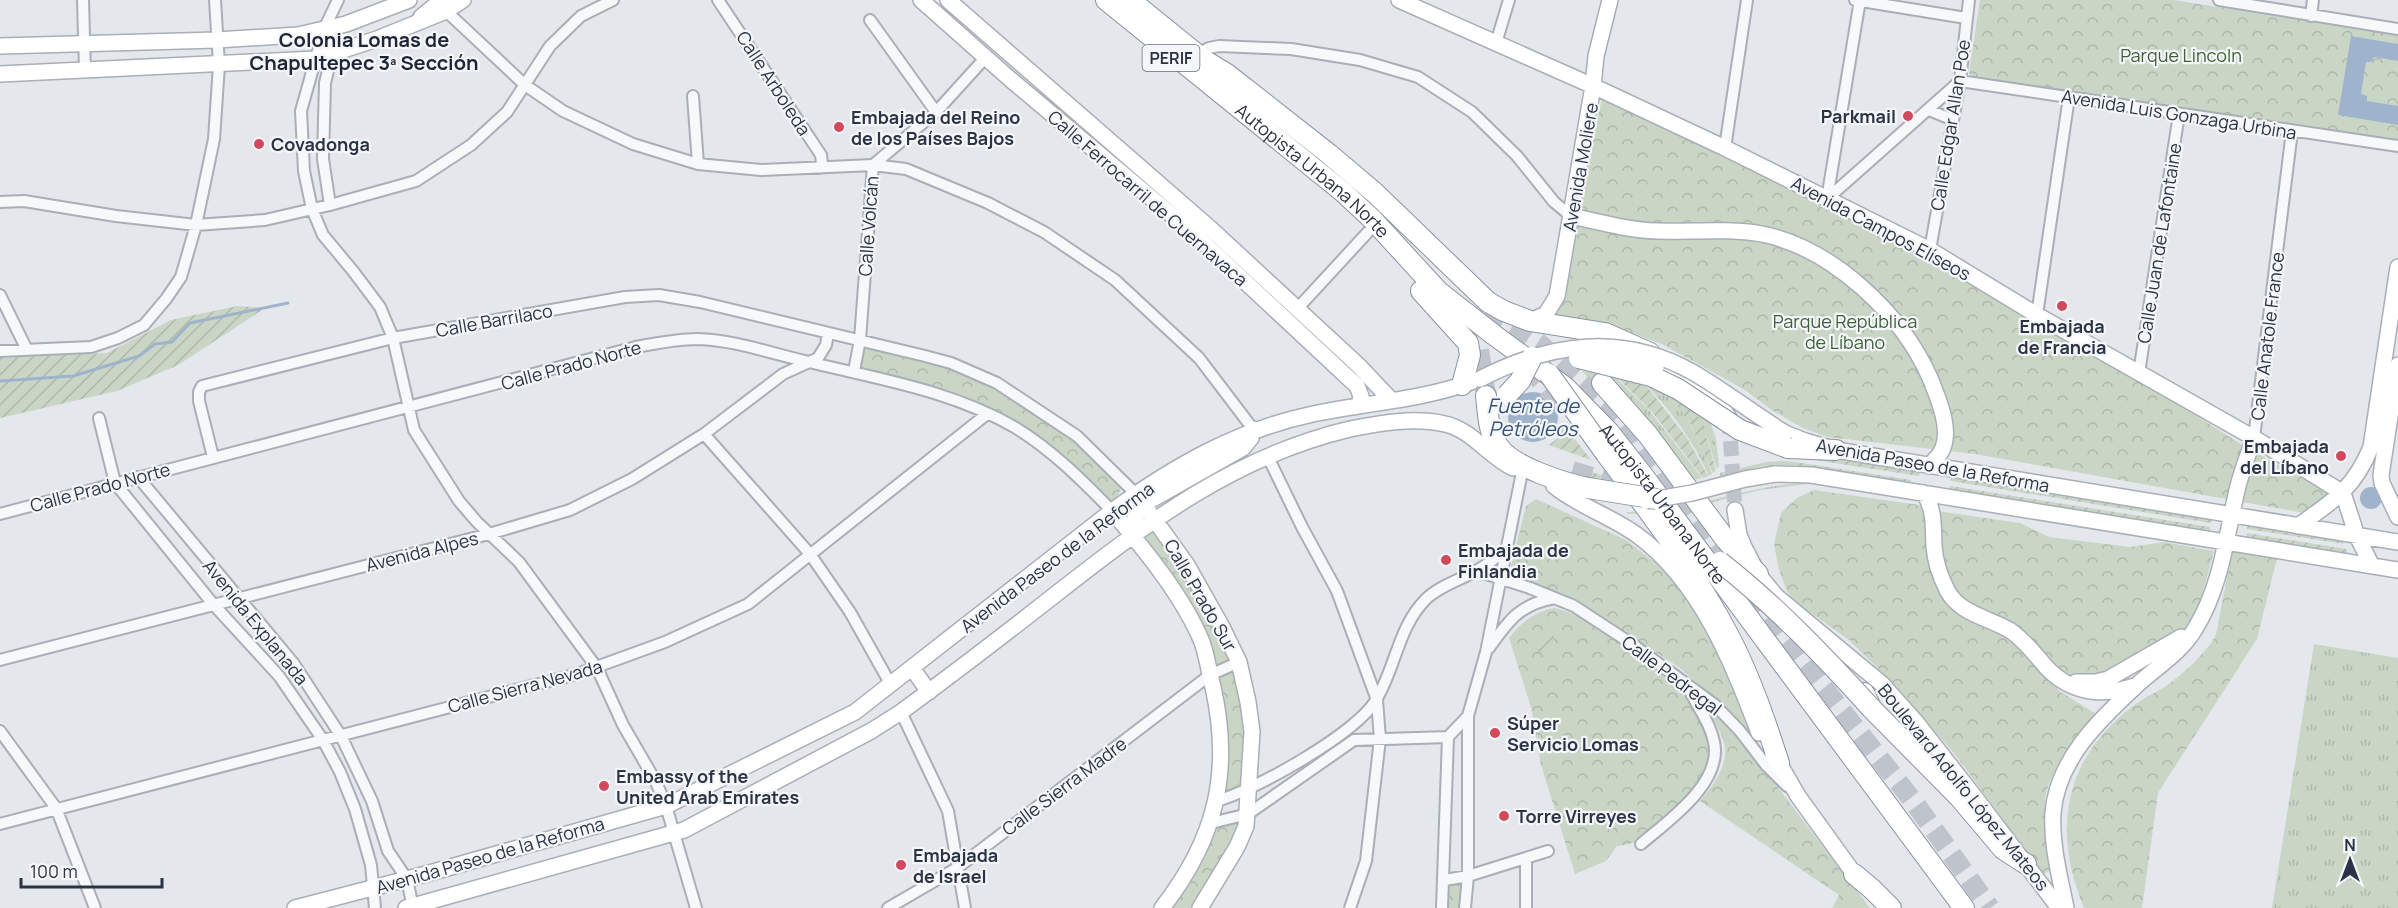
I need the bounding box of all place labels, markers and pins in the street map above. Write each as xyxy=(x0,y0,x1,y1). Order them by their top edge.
place label: Parkmail xyxy=(1821,104,1896,128)
place label: Embajada del Reino de los Países Bajos xyxy=(851,105,1020,150)
marker: Parkmail xyxy=(1901,109,1915,123)
marker: Embajada del Reino de los Países Bajos xyxy=(832,120,846,134)
place label: Covadonga xyxy=(271,132,370,156)
marker: Covadonga xyxy=(252,137,266,151)
marker: Embajada de Francia xyxy=(2055,299,2069,313)
place label: Embajada de Francia xyxy=(2018,314,2106,359)
place label: Embajada del Líbano xyxy=(2240,434,2329,479)
marker: Embajada del Líbano xyxy=(2334,449,2348,463)
place label: Embajada de Finlandia xyxy=(1458,538,1569,583)
marker: Embajada de Finlandia xyxy=(1439,553,1453,567)
place label: Súper Servicio Lomas xyxy=(1507,711,1639,756)
marker: Súper Servicio Lomas xyxy=(1488,726,1502,740)
place label: Embassy of the United Arab Emirates xyxy=(616,764,799,809)
marker: Embassy of the United Arab Emirates xyxy=(597,779,611,793)
place label: Torre Virreyes xyxy=(1516,804,1637,828)
marker: Torre Virreyes xyxy=(1497,809,1511,823)
place label: Embajada de Israel xyxy=(913,843,998,888)
marker: Embajada de Israel xyxy=(894,858,908,872)

